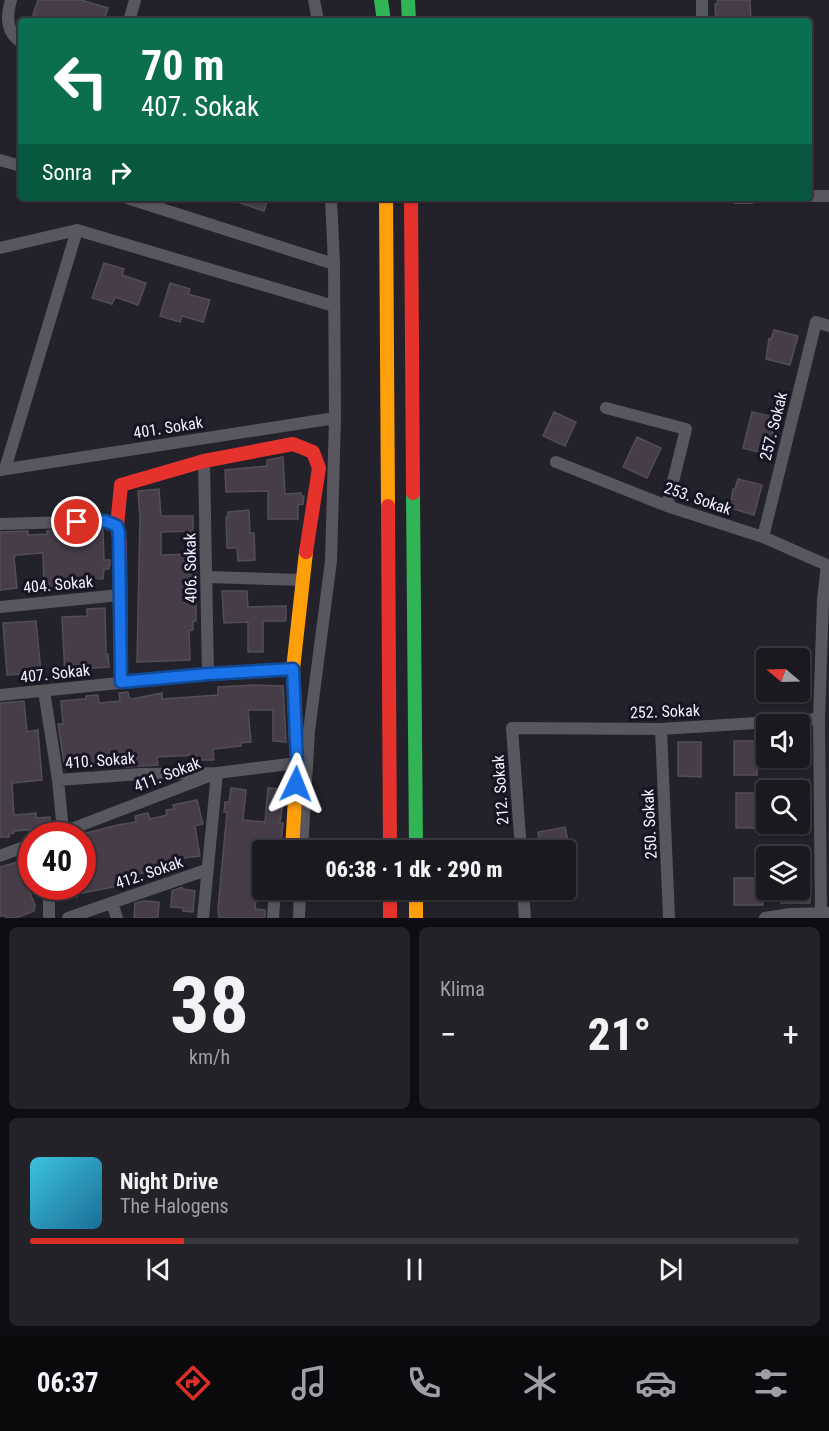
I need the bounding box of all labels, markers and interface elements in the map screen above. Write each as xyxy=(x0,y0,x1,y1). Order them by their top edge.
text: 70 m xyxy=(141,41,224,90)
icon: left xyxy=(42,42,120,120)
text: 407. Sokak xyxy=(141,91,259,123)
icon: right xyxy=(104,156,137,189)
text: Sonra xyxy=(42,160,92,185)
street label: 257. Sokak xyxy=(756,389,791,462)
street label: 401. Sokak xyxy=(132,413,205,442)
street label: 253. Sokak xyxy=(662,478,735,519)
pin xyxy=(51,496,102,547)
icon: arrive xyxy=(60,505,93,538)
street label: 406. Sokak xyxy=(180,532,201,603)
street label: 404. Sokak xyxy=(22,572,95,597)
north arrow xyxy=(756,648,810,702)
map controls xyxy=(756,648,810,900)
street label: 407. Sokak xyxy=(19,660,92,687)
street label: 252. Sokak xyxy=(630,701,701,722)
button: sound xyxy=(756,714,810,768)
street label: 410. Sokak xyxy=(64,749,136,772)
position arrow xyxy=(264,752,328,816)
street label: 411. Sokak xyxy=(131,753,204,796)
street label: 212. Sokak xyxy=(489,754,512,826)
button: search xyxy=(756,780,810,834)
street label: 250. Sokak xyxy=(638,788,661,859)
speed limit sign: 40 xyxy=(18,822,96,900)
button: layers xyxy=(756,846,810,900)
street label: 412. Sokak xyxy=(113,852,186,893)
text: 06:38 · 1 dk · 290 m xyxy=(326,857,502,882)
text: 38 xyxy=(170,960,249,1051)
text: Klima xyxy=(440,977,485,1001)
text: 21° xyxy=(588,1008,651,1061)
text: − xyxy=(440,1015,457,1054)
text: + xyxy=(783,1015,799,1054)
text: km/h xyxy=(189,1045,230,1069)
text: Night Drive xyxy=(120,1169,218,1194)
text: The Halogens xyxy=(120,1194,229,1218)
icon: previous xyxy=(142,1253,175,1286)
icon: pause xyxy=(398,1253,431,1286)
icon: next xyxy=(654,1253,687,1286)
icon: directions xyxy=(172,1362,214,1404)
icon: music xyxy=(288,1362,330,1404)
icon: phone xyxy=(403,1362,445,1404)
icon: climate xyxy=(519,1362,561,1404)
icon: car xyxy=(635,1362,677,1404)
icon: filters xyxy=(750,1362,792,1404)
text: 06:37 xyxy=(37,1367,99,1399)

